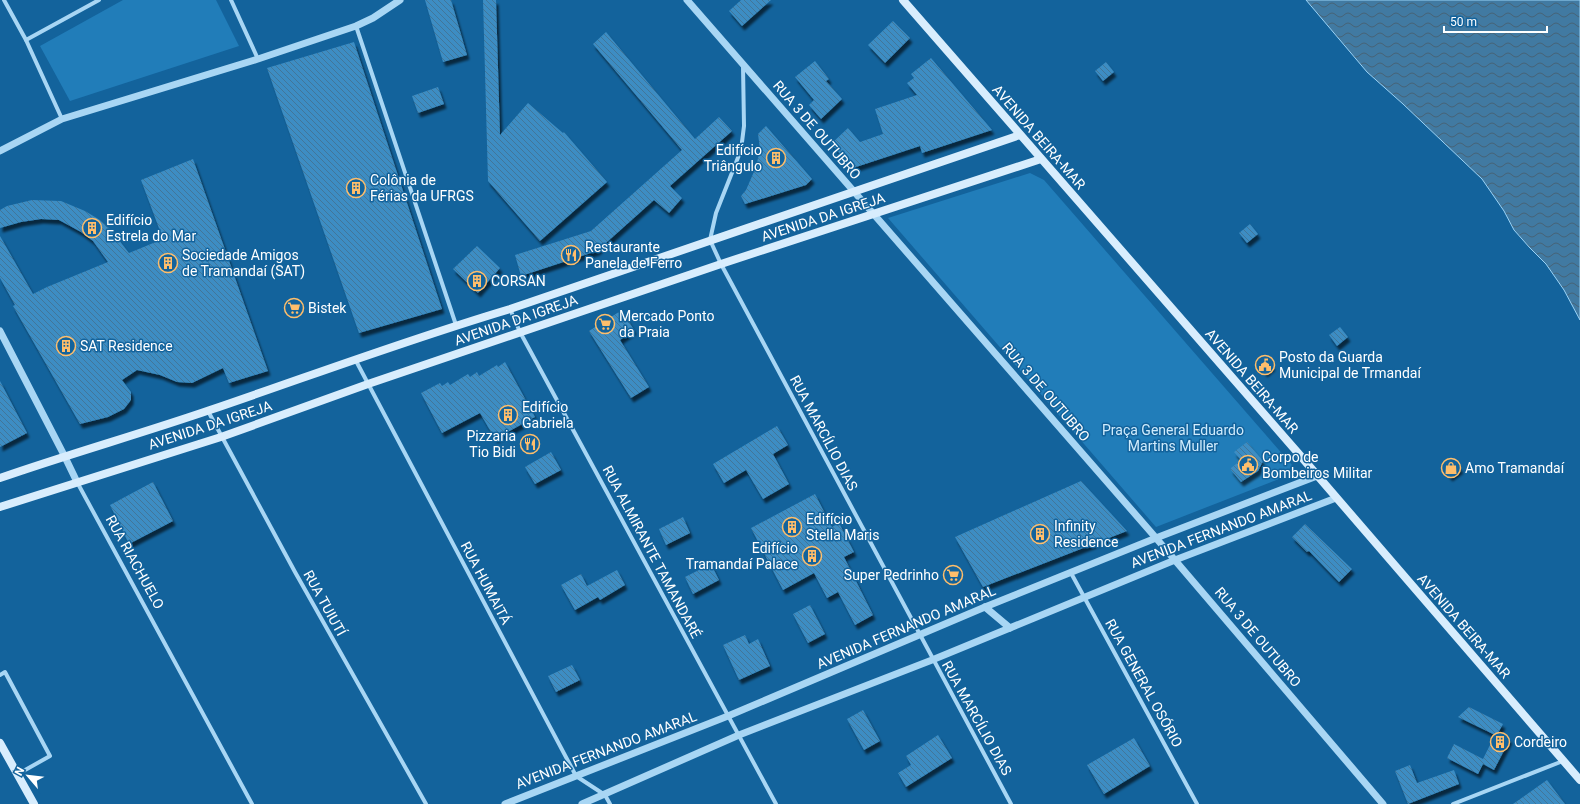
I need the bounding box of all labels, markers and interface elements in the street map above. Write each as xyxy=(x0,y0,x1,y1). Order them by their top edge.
scale bar xyxy=(1444,8,1547,34)
text: 50 m xyxy=(1450,15,1477,29)
street label: RUA 3 DE OUTUBRO xyxy=(770,77,864,183)
street label: AVENIDA BEIRA-MAR xyxy=(989,82,1089,193)
place label: Edifício Triângulo xyxy=(704,142,762,174)
building icon: Edifício Triângulo xyxy=(765,147,787,169)
place label: Colônia de Férias da UFRGS xyxy=(370,172,474,204)
building icon: Colônia de Férias da UFRGS xyxy=(345,177,367,199)
street label: AVENIDA DA IGREJA xyxy=(759,189,887,245)
place label: Edifício Estrela do Mar xyxy=(106,212,196,244)
building icon: Edifício Estrela do Mar xyxy=(81,217,103,239)
place label: Restaurante Panela de Ferro xyxy=(585,239,682,271)
restaurant icon: Restaurante Panela de Ferro xyxy=(560,244,582,266)
place label: Sociedade Amigos de Tramandaí (SAT) xyxy=(182,247,305,280)
building icon: Sociedade Amigos de Tramandaí (SAT) xyxy=(157,252,179,274)
building icon: CORSAN xyxy=(466,270,488,292)
place label: CORSAN xyxy=(491,273,546,289)
street label: AVENIDA DA IGREJA xyxy=(452,291,580,349)
supermarket icon: Bistek xyxy=(283,297,305,319)
place label: Bistek xyxy=(308,300,347,316)
place label: Mercado Ponto da Praia xyxy=(619,308,714,340)
supermarket icon: Mercado Ponto da Praia xyxy=(594,313,616,335)
street label: AVENIDA BEIRA-MAR xyxy=(1202,326,1302,437)
building icon: SAT Residence xyxy=(55,335,77,357)
place label: SAT Residence xyxy=(80,338,173,354)
street label: RUA 3 DE OUTUBRO xyxy=(999,339,1093,445)
place label: Posto da Guarda Municipal de Trmandaí xyxy=(1279,349,1421,381)
public building icon: Posto da Guarda Municipal de Trmandaí xyxy=(1254,354,1276,376)
street label: RUA MARCÍLIO DIAS xyxy=(787,372,862,493)
street label: AVENIDA DA IGREJA xyxy=(146,397,274,453)
place label: Edifício Gabriela xyxy=(522,399,574,431)
building icon: Edifício Gabriela xyxy=(497,404,519,426)
park label: Praça General Eduardo Martins Muller xyxy=(1102,422,1244,454)
place label: Pizzaria Tio Bidi xyxy=(466,428,516,460)
restaurant icon: Pizzaria Tio Bidi xyxy=(519,433,541,455)
place label: Corpo de Bombeiros Militar xyxy=(1262,449,1373,481)
public building icon: Corpo de Bombeiros Militar xyxy=(1237,454,1259,476)
shop icon: Amo Tramandaí xyxy=(1440,457,1462,479)
place label: Amo Tramandaí xyxy=(1465,460,1565,476)
street label: RUA ALMIRANTE TAMANDARÉ xyxy=(600,463,705,641)
street label: AVENIDA FERNANDO AMARAL xyxy=(1128,487,1314,571)
place label: Edifício Stella Maris xyxy=(806,511,879,543)
street label: RUA RIACHUELO xyxy=(103,512,167,612)
building icon: Edifício Stella Maris xyxy=(781,516,803,538)
place label: Infinity Residence xyxy=(1054,518,1118,550)
building icon: Infinity Residence xyxy=(1029,523,1051,545)
street label: RUA HUMAITÁ xyxy=(458,538,515,627)
place label: Edifício Tramandaí Palace xyxy=(686,540,798,572)
building icon: Edifício Tramandaí Palace xyxy=(801,545,823,567)
supermarket icon: Super Pedrinho xyxy=(942,564,964,586)
street label: RUA TUIUTÍ xyxy=(300,567,351,640)
place label: Super Pedrinho xyxy=(844,567,939,583)
street label: AVENIDA BEIRA-MAR xyxy=(1414,571,1514,682)
street label: AVENIDA FERNANDO AMARAL xyxy=(814,582,998,672)
street label: RUA 3 DE OUTUBRO xyxy=(1212,584,1304,690)
street label: RUA GENERAL OSÓRIO xyxy=(1102,616,1187,750)
street label: RUA MARCÍLIO DIAS xyxy=(939,658,1016,778)
street label: AVENIDA FERNANDO AMARAL xyxy=(513,708,699,792)
building icon: Cordeiro xyxy=(1489,731,1511,753)
place label: Cordeiro xyxy=(1514,734,1567,750)
north arrow xyxy=(8,756,48,796)
text: N xyxy=(12,765,27,778)

